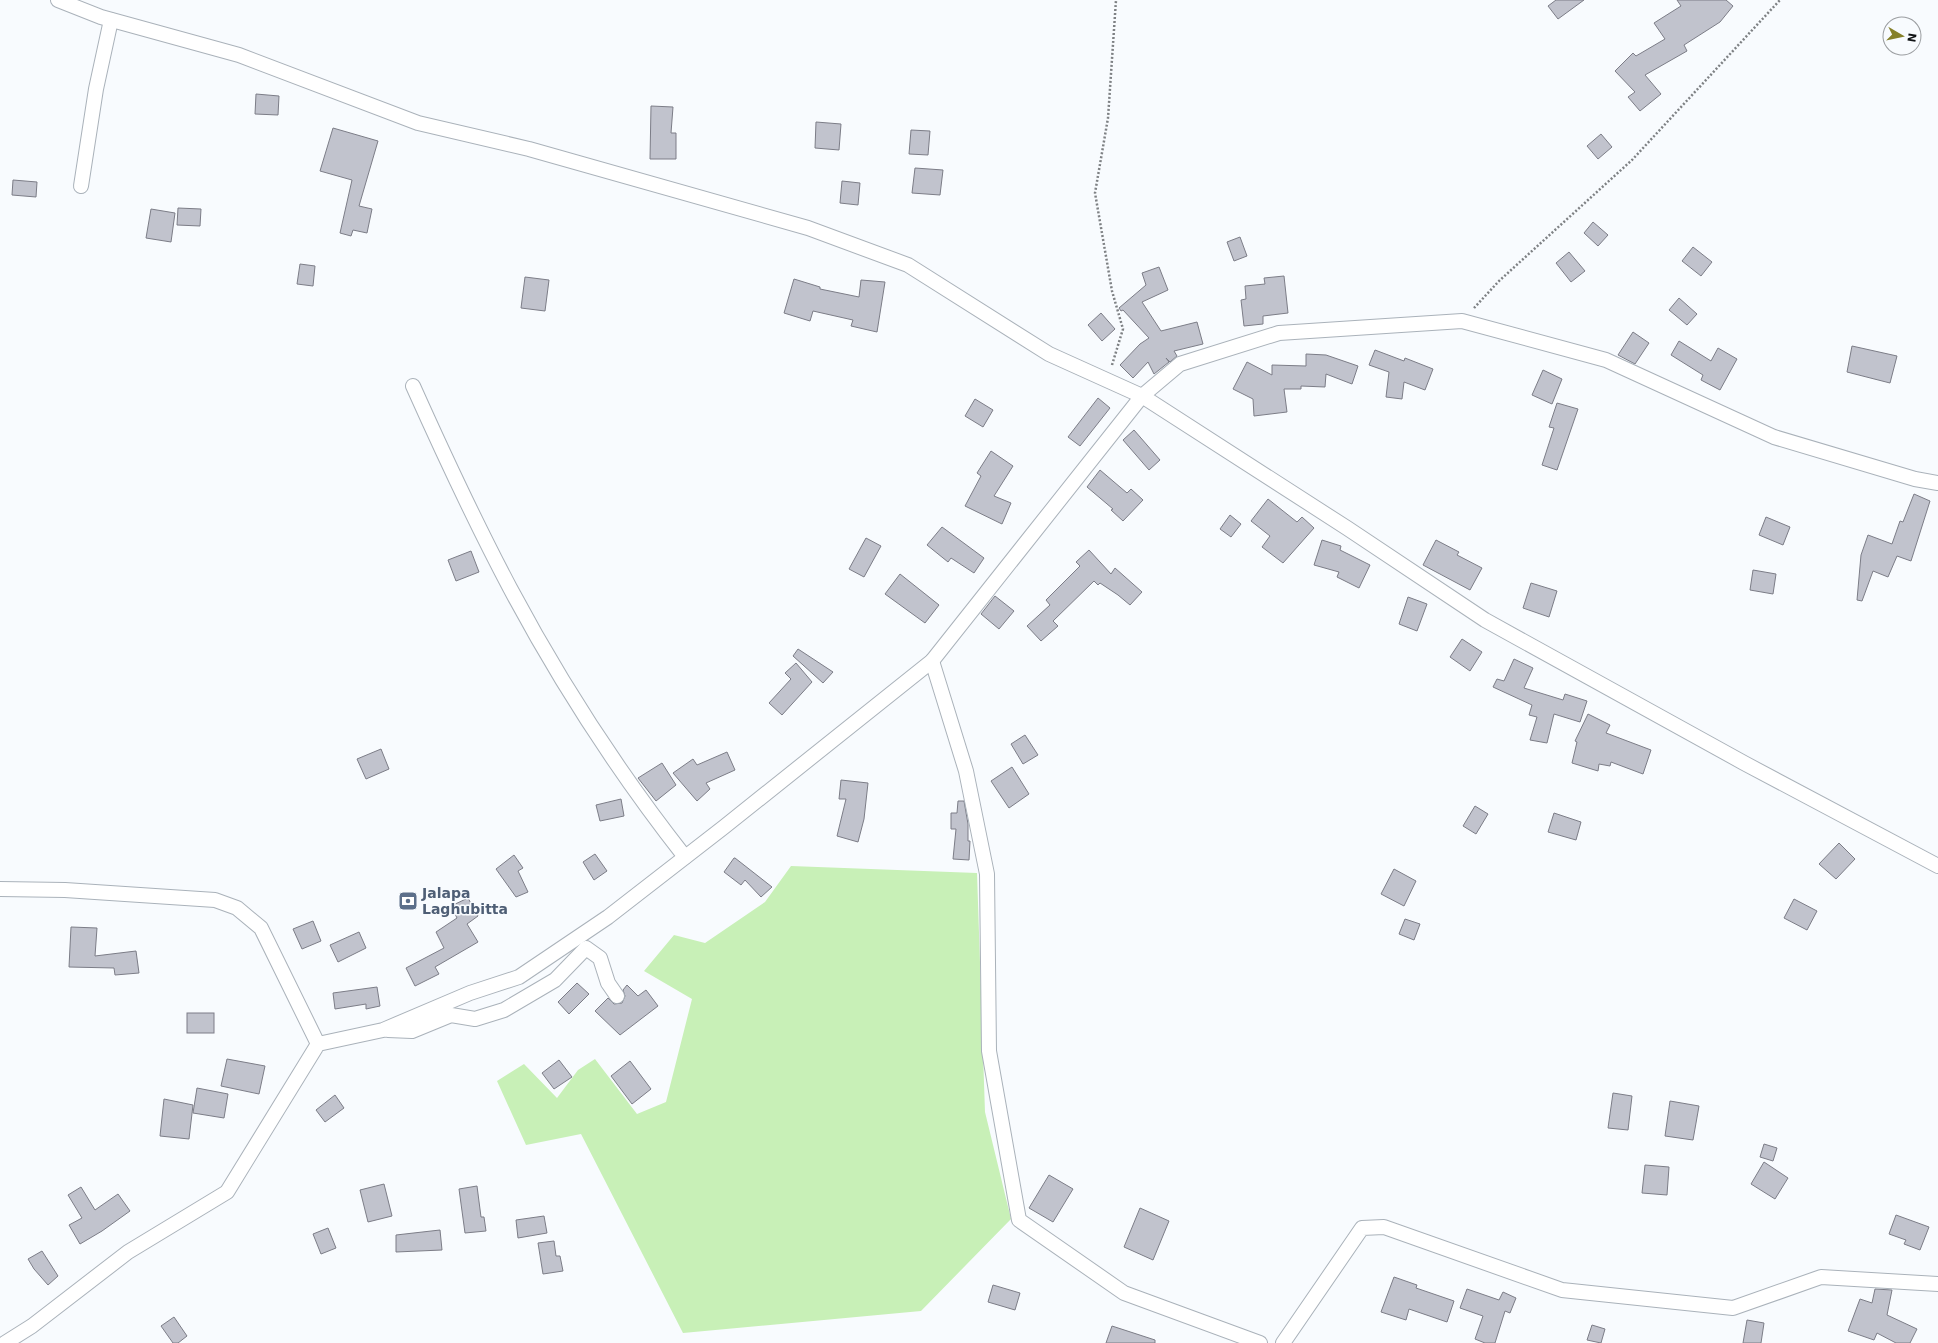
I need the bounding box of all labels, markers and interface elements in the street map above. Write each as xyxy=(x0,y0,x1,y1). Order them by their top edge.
north arrow xyxy=(1882,16,1922,56)
text: N xyxy=(1904,32,1919,43)
place label: Jalapa Laghubitta xyxy=(421,885,508,917)
bank icon: Jalapa Laghubitta xyxy=(397,890,419,912)

